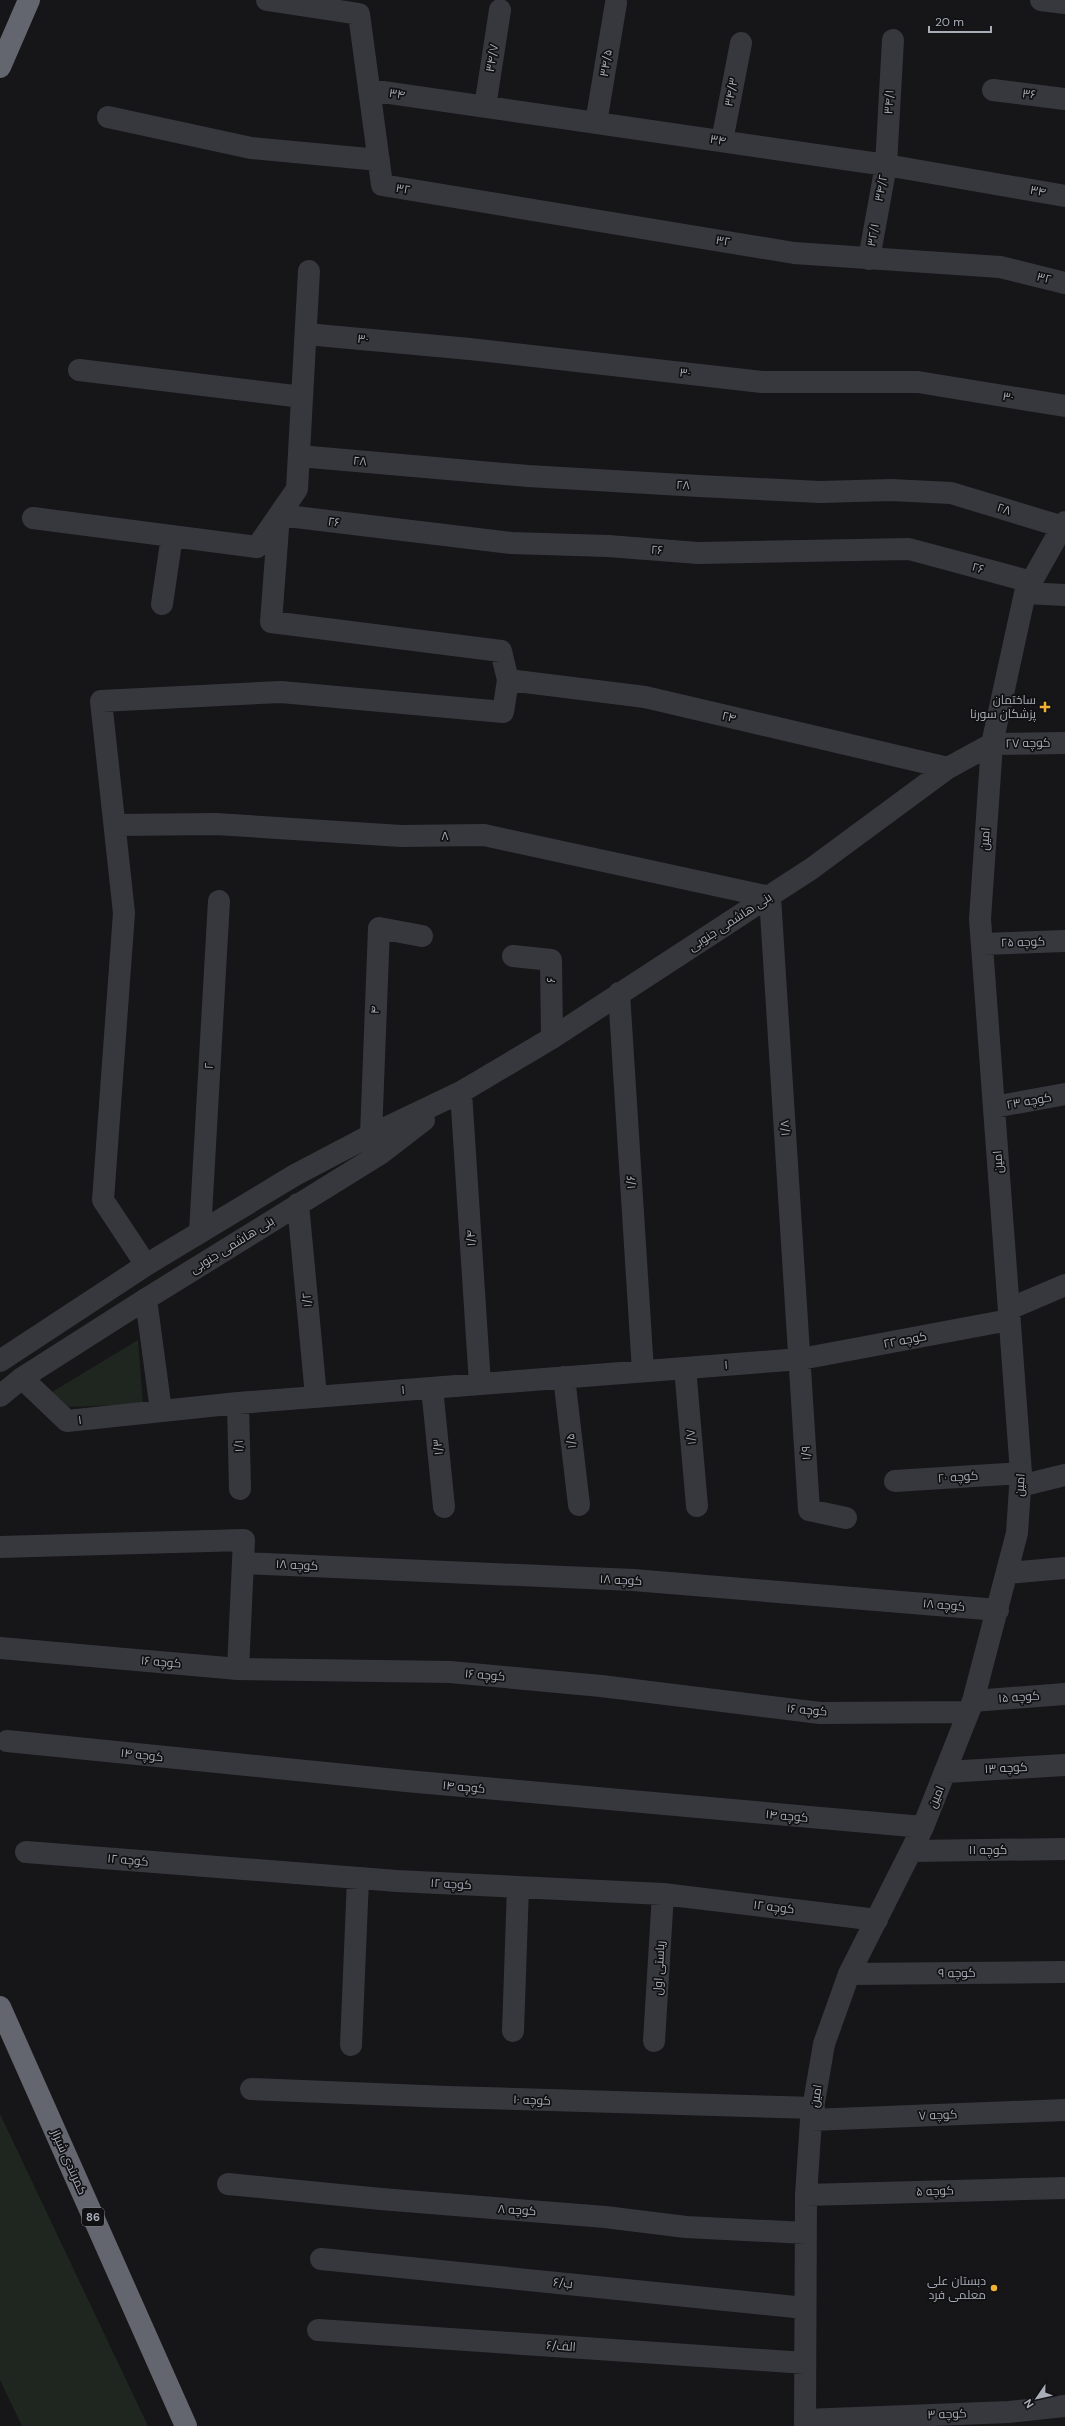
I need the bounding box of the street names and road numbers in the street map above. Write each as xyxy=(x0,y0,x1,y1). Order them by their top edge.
street label: ۳۴/۷ xyxy=(482,42,502,73)
street label: ۳۴/۵ xyxy=(596,48,616,78)
street label: ۳۴/۳ xyxy=(720,76,742,108)
street label: ۳۴ xyxy=(388,85,406,103)
street label: ۳۶ xyxy=(1021,85,1037,103)
street label: ۳۴/۱ xyxy=(880,89,898,115)
street label: ۳۴ xyxy=(709,131,727,149)
street label: ۳۴/۲ xyxy=(871,173,891,203)
street label: ۳۲ xyxy=(395,180,411,198)
street label: ۳۴ xyxy=(1029,182,1047,200)
street label: ۳۲/۱ xyxy=(863,222,883,248)
street label: ۳۲ xyxy=(715,232,731,250)
street label: ۳۲ xyxy=(1035,268,1053,288)
street label: ۳۰ xyxy=(357,331,369,347)
street label: ۳۰ xyxy=(679,364,691,382)
street label: ۳۰ xyxy=(1001,388,1015,406)
street label: ۲۸ xyxy=(352,452,368,470)
street label: ۲۸ xyxy=(676,477,691,493)
street label: ۲۸ xyxy=(995,499,1013,519)
street label: ۲۶ xyxy=(327,513,341,531)
street label: ۲۶ xyxy=(650,542,664,558)
street label: ۲۶ xyxy=(970,559,986,577)
street label: ۲۴ xyxy=(720,708,738,726)
street label: کوچه ۲۷ xyxy=(1005,735,1051,752)
street label: امین xyxy=(976,827,994,851)
street label: ۸ xyxy=(441,828,449,844)
street label: بنی هاشمی جنوبی xyxy=(685,889,775,955)
street label: کوچه ۲۵ xyxy=(1001,933,1045,952)
street label: ۶ xyxy=(543,977,559,983)
street label: ۴ xyxy=(367,1006,383,1014)
street label: ۲ xyxy=(201,1062,217,1070)
street label: کوچه ۲۳ xyxy=(1005,1089,1053,1114)
street label: ۱/۸ xyxy=(776,1119,794,1136)
street label: امین xyxy=(989,1150,1007,1174)
street label: ۱/۶ xyxy=(623,1174,639,1190)
street label: بنی هاشمی جنوبی xyxy=(187,1213,277,1277)
street label: ۱/۴ xyxy=(462,1229,480,1247)
street label: ۱/۲ xyxy=(298,1292,316,1308)
street label: کوچه ۲۲ xyxy=(882,1328,928,1353)
street label: ۱ xyxy=(724,1357,728,1373)
street label: ۱ xyxy=(401,1382,405,1398)
street label: ۱ xyxy=(77,1412,83,1428)
street label: ۱/۷ xyxy=(682,1428,700,1446)
street label: ۱/۵ xyxy=(562,1433,580,1449)
street label: ۱/۳ xyxy=(429,1438,447,1456)
street label: ۱/۱ xyxy=(231,1440,247,1452)
street label: ۱/۹ xyxy=(798,1445,814,1461)
street label: کوچه ۲۰ xyxy=(937,1468,979,1487)
street label: امین xyxy=(1011,1473,1029,1497)
street label: کوچه ۱۸ xyxy=(275,1556,319,1575)
street label: کوچه ۱۸ xyxy=(599,1571,643,1590)
street label: کوچه ۱۸ xyxy=(922,1595,966,1616)
street label: کوچه ۱۶ xyxy=(140,1652,182,1673)
street label: کوچه ۱۶ xyxy=(464,1665,506,1686)
street label: کوچه ۱۵ xyxy=(998,1688,1040,1707)
street label: کوچه ۱۶ xyxy=(786,1700,828,1721)
street label: کوچه ۱۴ xyxy=(120,1745,164,1766)
street label: کوچه ۱۳ xyxy=(984,1759,1028,1778)
street label: کوچه ۱۴ xyxy=(442,1777,486,1798)
street label: امین xyxy=(924,1783,948,1811)
street label: کوچه ۱۴ xyxy=(765,1806,809,1827)
street label: کوچه ۱۱ xyxy=(969,1842,1007,1859)
street label: کوچه ۱۲ xyxy=(107,1850,149,1871)
street label: کوچه ۱۲ xyxy=(430,1875,472,1894)
street label: کوچه ۱۲ xyxy=(752,1897,795,1918)
street label: ریاستی اول xyxy=(650,1940,668,1996)
street label: کوچه ۹ xyxy=(938,1965,976,1982)
street label: امین xyxy=(806,2083,826,2109)
street label: کوچه ۱۰ xyxy=(513,2091,551,2110)
street label: کوچه ۷ xyxy=(918,2106,958,2125)
street label: کمربندی شیراز xyxy=(47,2126,90,2197)
street label: کوچه ۵ xyxy=(916,2182,954,2201)
street label: کوچه ۸ xyxy=(497,2201,537,2220)
road number: 86 xyxy=(82,2208,104,2226)
street label: ب/۶ xyxy=(552,2274,574,2292)
street label: ۶/الف xyxy=(546,2337,576,2355)
street label: کوچه ۳ xyxy=(927,2405,967,2424)

